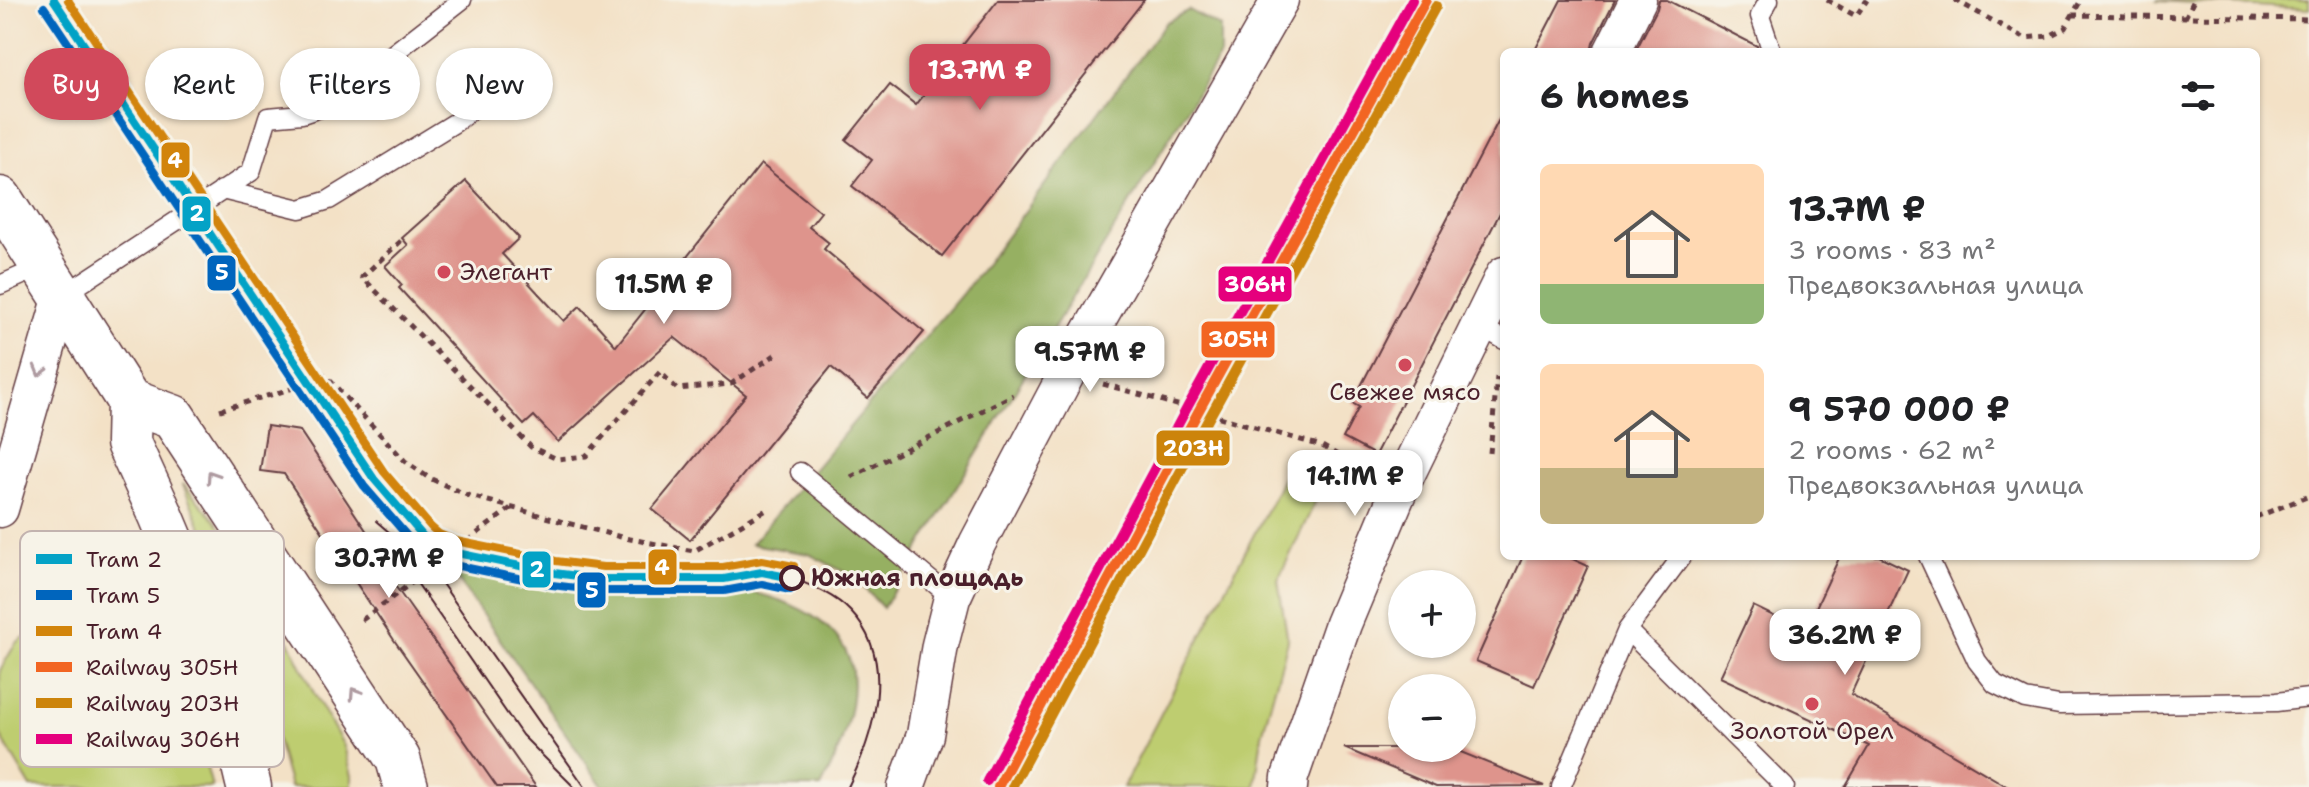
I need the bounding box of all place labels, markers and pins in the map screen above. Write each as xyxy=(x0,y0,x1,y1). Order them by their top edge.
pin: 13.7M ₽ xyxy=(906,44,1054,112)
place label: Элегант xyxy=(460,256,553,288)
pin: 11.5M ₽ xyxy=(590,258,738,326)
marker: Элегант xyxy=(435,263,453,281)
pin: 9.57M ₽ xyxy=(1016,326,1164,394)
marker: Свежее мясо xyxy=(1396,356,1414,374)
place label: Свежее мясо xyxy=(1329,376,1481,408)
pin: 14.1M ₽ xyxy=(1281,450,1429,518)
pin: 30.7M ₽ xyxy=(315,532,463,600)
place label: Южная площадь xyxy=(811,562,1023,594)
marker: Южная площадь xyxy=(780,566,804,590)
pin: 36.2M ₽ xyxy=(1771,609,1919,677)
marker: Золотой Орел xyxy=(1803,695,1821,713)
place label: Золотой Орел xyxy=(1730,715,1894,747)

